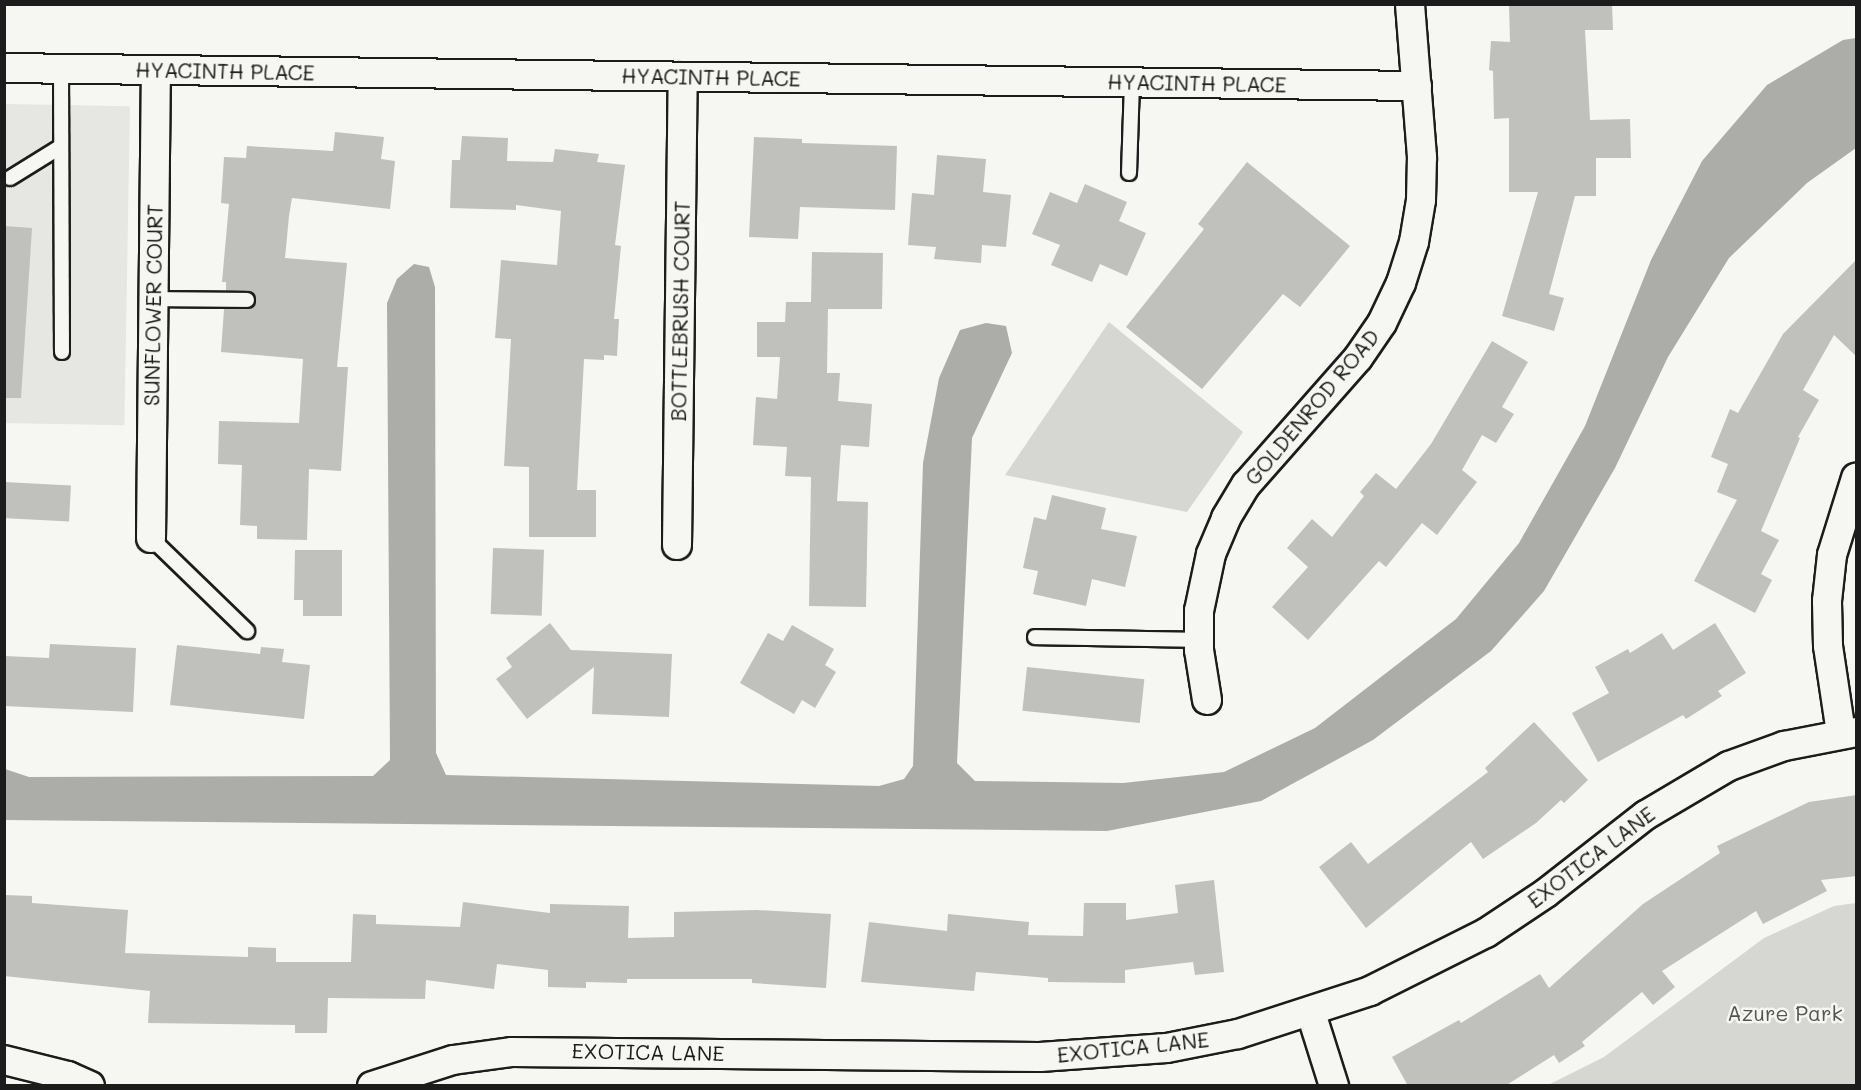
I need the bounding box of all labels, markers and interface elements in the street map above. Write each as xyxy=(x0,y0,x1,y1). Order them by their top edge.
street label: HYACINTH PLACE xyxy=(135,57,315,85)
street label: HYACINTH PLACE xyxy=(621,63,801,91)
street label: HYACINTH PLACE xyxy=(1107,69,1287,97)
street label: BOTTLEBRUSH COURT xyxy=(665,200,695,422)
street label: SUNFLOWER COURT xyxy=(139,204,167,406)
street label: GOLDENROD ROAD xyxy=(1240,324,1384,490)
street label: EXOTICA LANE xyxy=(1522,801,1660,913)
park label: Azure Park xyxy=(1727,1000,1843,1026)
street label: EXOTICA LANE xyxy=(1056,1026,1210,1068)
street label: EXOTICA LANE xyxy=(571,1038,725,1066)

